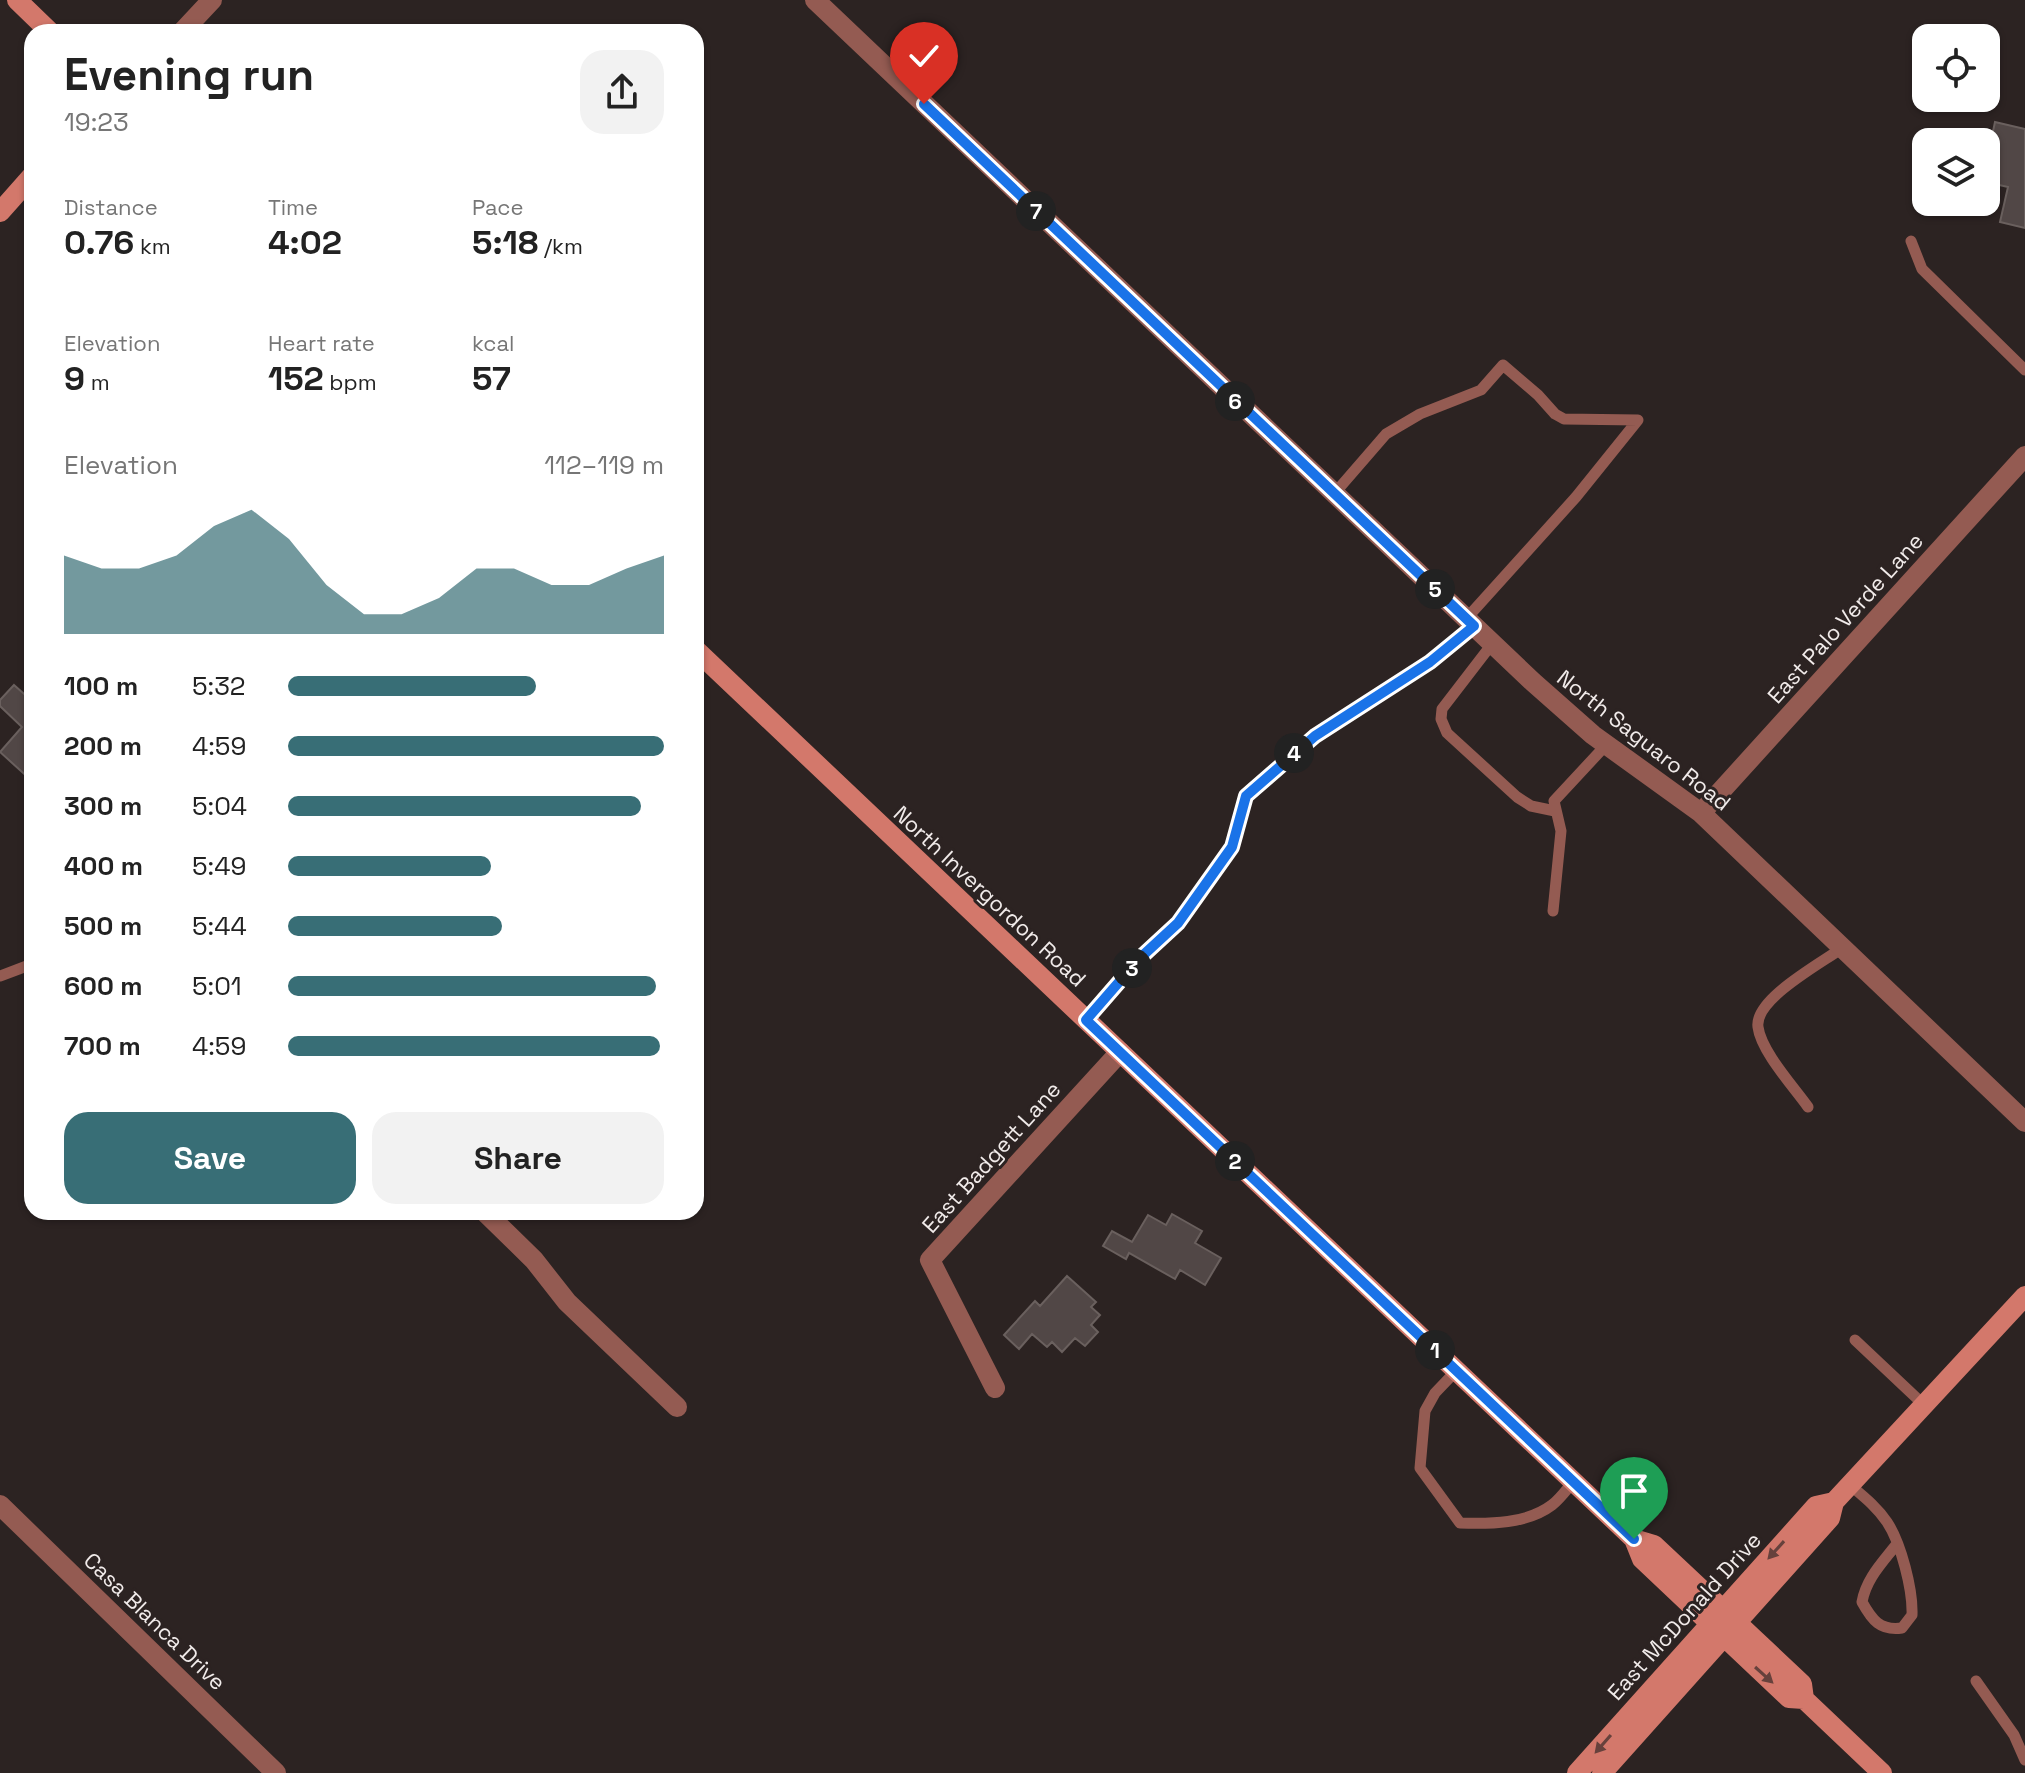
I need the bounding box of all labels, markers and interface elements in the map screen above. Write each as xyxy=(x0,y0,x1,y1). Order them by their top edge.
pin xyxy=(890,22,958,104)
map controls xyxy=(1912,24,2000,216)
button: locate xyxy=(1912,24,2000,112)
icon: check xyxy=(902,34,946,78)
text: Evening run xyxy=(64,47,314,103)
button: share xyxy=(580,50,664,134)
text: 19:23 xyxy=(64,105,129,139)
button: layers xyxy=(1912,128,2000,216)
pin: 7 xyxy=(1016,191,1056,231)
text: Distance xyxy=(64,193,158,221)
text: Time xyxy=(268,193,318,221)
text: Pace xyxy=(472,193,524,221)
text: 7 xyxy=(1030,197,1042,225)
text: 0.76 xyxy=(64,221,134,264)
text: 4:02 xyxy=(268,221,342,264)
text: 5:18 xyxy=(472,221,538,264)
text: km xyxy=(134,232,171,260)
text: /km xyxy=(538,232,583,260)
text: Elevation xyxy=(64,329,160,357)
text: Heart rate xyxy=(268,329,375,357)
text: kcal xyxy=(472,329,514,357)
text: 9 xyxy=(64,357,85,400)
text: 152 xyxy=(268,357,324,400)
text: 57 xyxy=(472,357,511,400)
text: m xyxy=(85,368,110,396)
text: bpm xyxy=(324,368,377,396)
pin: 6 xyxy=(1215,381,1255,421)
text: 6 xyxy=(1228,387,1242,415)
text: Elevation xyxy=(64,448,178,482)
text: 112–119 m xyxy=(544,448,664,482)
street label: East Palo Verde Lane xyxy=(1761,527,1929,709)
pin: 5 xyxy=(1415,569,1455,609)
text: 5 xyxy=(1428,575,1442,603)
street label: North Saguaro Road xyxy=(1551,663,1737,817)
text: 100 m xyxy=(64,669,138,703)
text: 5:32 xyxy=(192,669,246,703)
text: 200 m xyxy=(64,729,142,763)
text: 4:59 xyxy=(192,729,246,763)
pin: 4 xyxy=(1274,733,1314,773)
text: 4 xyxy=(1287,739,1301,767)
text: 300 m xyxy=(64,789,142,823)
text: 5:04 xyxy=(192,789,247,823)
street label: North Invergordon Road xyxy=(888,799,1092,993)
text: 400 m xyxy=(64,849,143,883)
text: 5:49 xyxy=(192,849,246,883)
text: 500 m xyxy=(64,909,142,943)
text: 5:44 xyxy=(192,909,247,943)
pin: 3 xyxy=(1112,948,1152,988)
text: 3 xyxy=(1125,954,1139,982)
text: 600 m xyxy=(64,969,143,1003)
text: 5:01 xyxy=(192,969,242,1003)
text: 700 m xyxy=(64,1029,141,1063)
text: 4:59 xyxy=(192,1029,246,1063)
street label: East Badgett Lane xyxy=(916,1075,1066,1239)
button: Save xyxy=(64,1112,356,1204)
button: Share xyxy=(372,1112,664,1204)
pin: 2 xyxy=(1215,1141,1255,1181)
text: 2 xyxy=(1228,1147,1242,1175)
pin: 1 xyxy=(1415,1330,1455,1370)
text: 1 xyxy=(1430,1336,1440,1364)
pin xyxy=(1600,1457,1668,1539)
icon: arrive xyxy=(1612,1469,1656,1513)
street label: East McDonald Drive xyxy=(1601,1526,1767,1706)
one-way arrow xyxy=(1768,1540,1786,1559)
street label: Casa Blanca Drive xyxy=(78,1546,232,1696)
one-way arrow xyxy=(1754,1666,1773,1684)
one-way arrow xyxy=(1594,1734,1612,1753)

